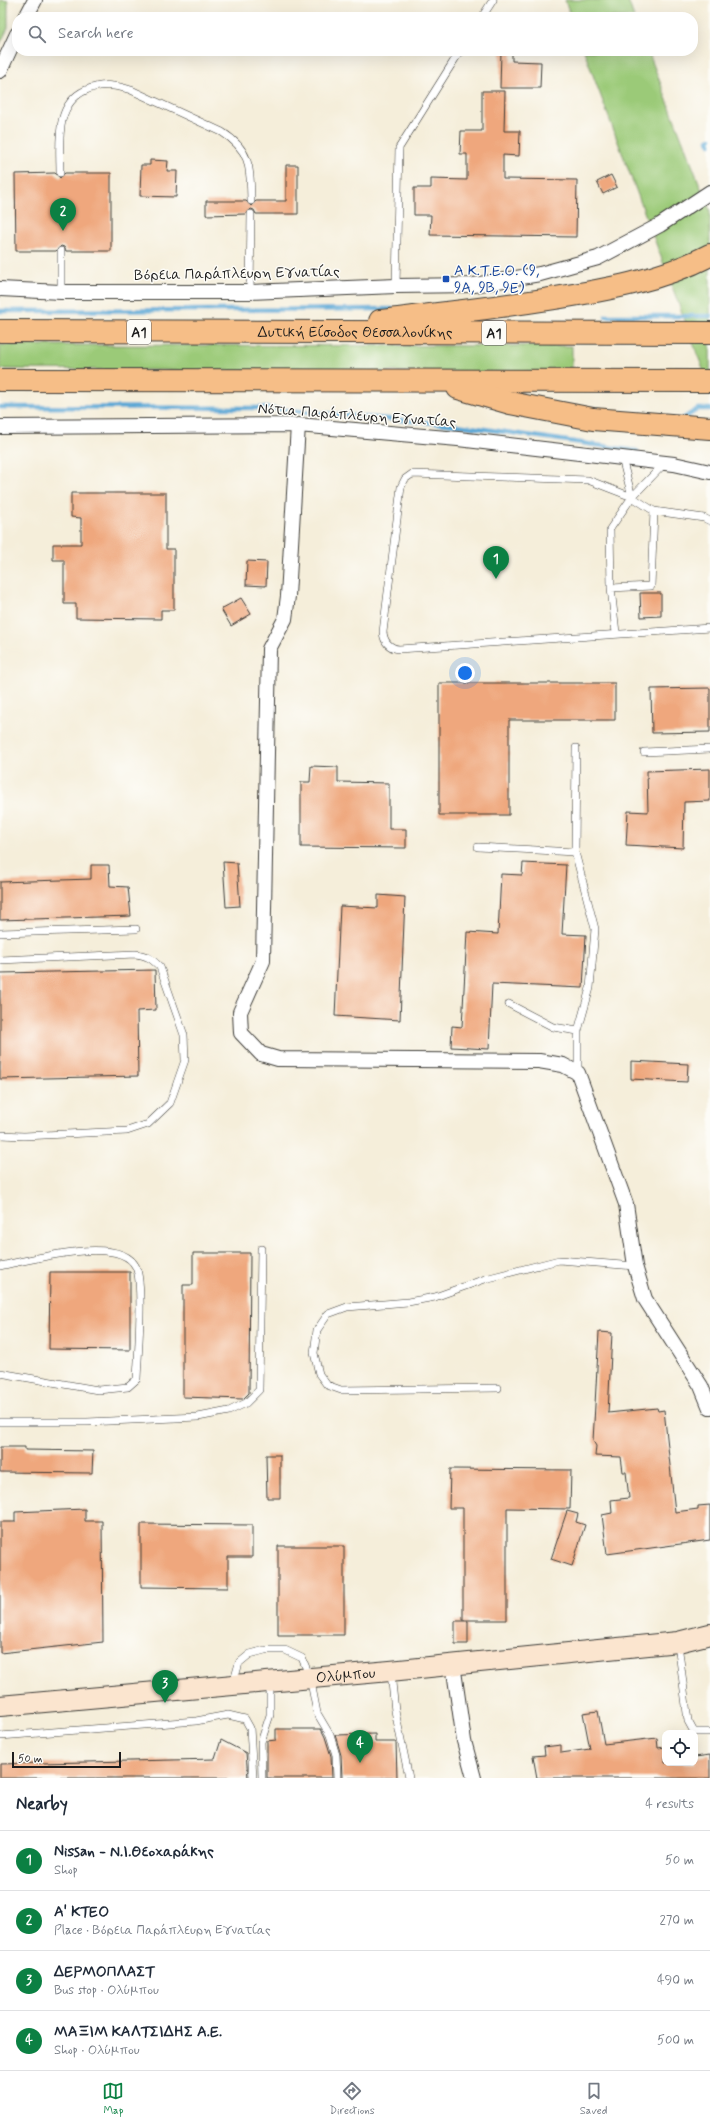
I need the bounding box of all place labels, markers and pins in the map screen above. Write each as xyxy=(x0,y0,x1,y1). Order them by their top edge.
pin: 2 xyxy=(50,198,76,231)
place label: Α Κ.Τ.Ε.Ο. (9, 9Α, 9Β, 9Ε) xyxy=(454,261,539,298)
marker: Α Κ.Τ.Ε.Ο. (9, 9Α, 9Β, 9Ε) xyxy=(441,274,451,284)
pin: 1 xyxy=(483,546,509,579)
pin: 3 xyxy=(152,1670,178,1703)
pin: 4 xyxy=(347,1730,373,1763)

